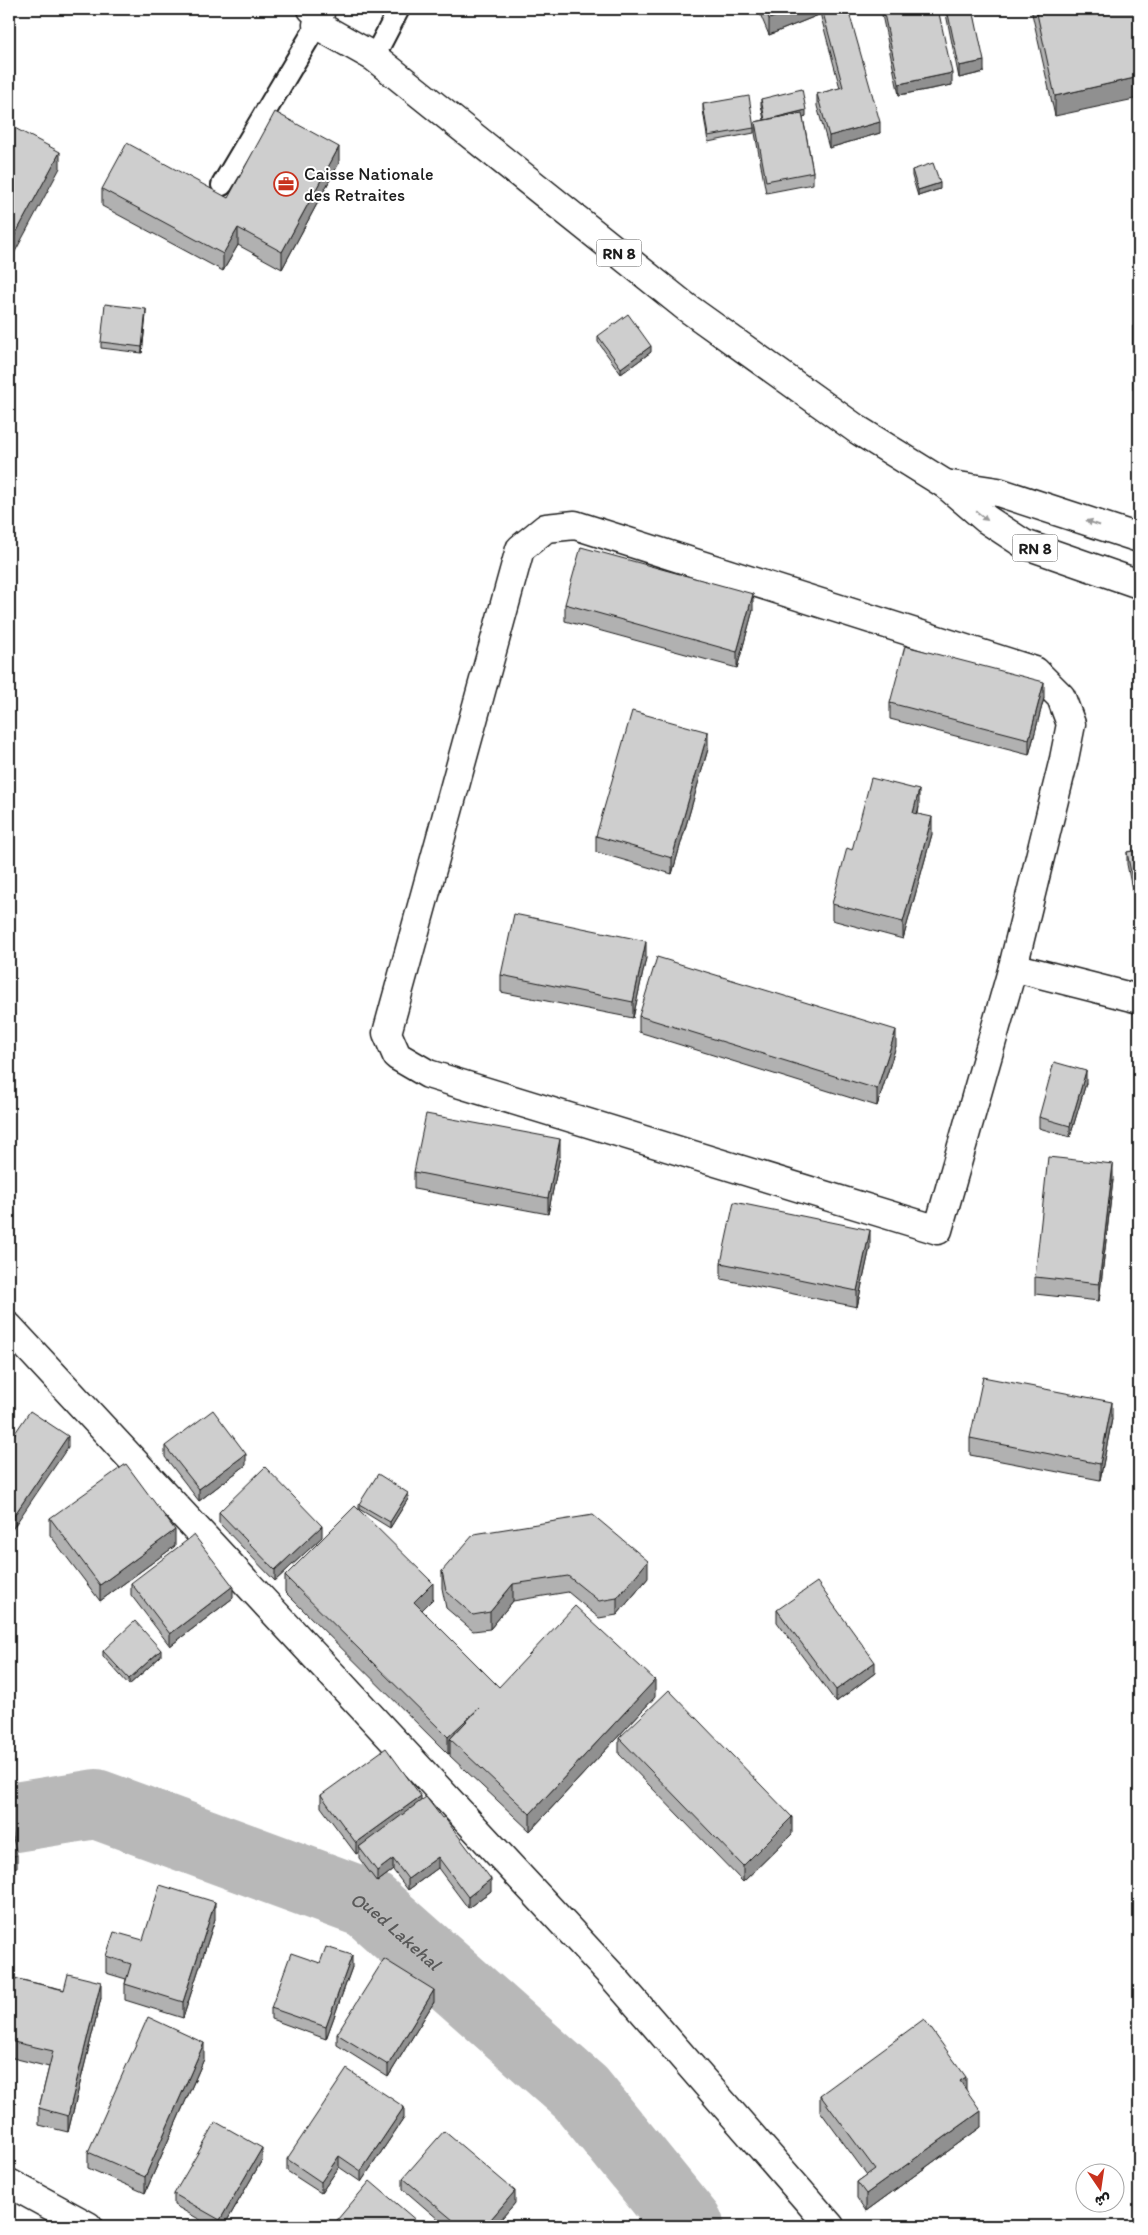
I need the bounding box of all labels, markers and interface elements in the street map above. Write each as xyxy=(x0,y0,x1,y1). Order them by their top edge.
place label: Caisse Nationale des Retraites xyxy=(304,163,434,206)
office icon: Caisse Nationale des Retraites xyxy=(273,171,299,197)
road number: RN 8 xyxy=(596,240,642,266)
one-way arrow xyxy=(975,510,988,521)
one-way arrow xyxy=(1085,518,1100,526)
road number: RN 8 xyxy=(1012,534,1058,562)
water label: Oued Lakehal xyxy=(347,1888,447,1976)
north arrow xyxy=(1076,2162,1126,2212)
text: ش xyxy=(1093,2190,1112,2210)

